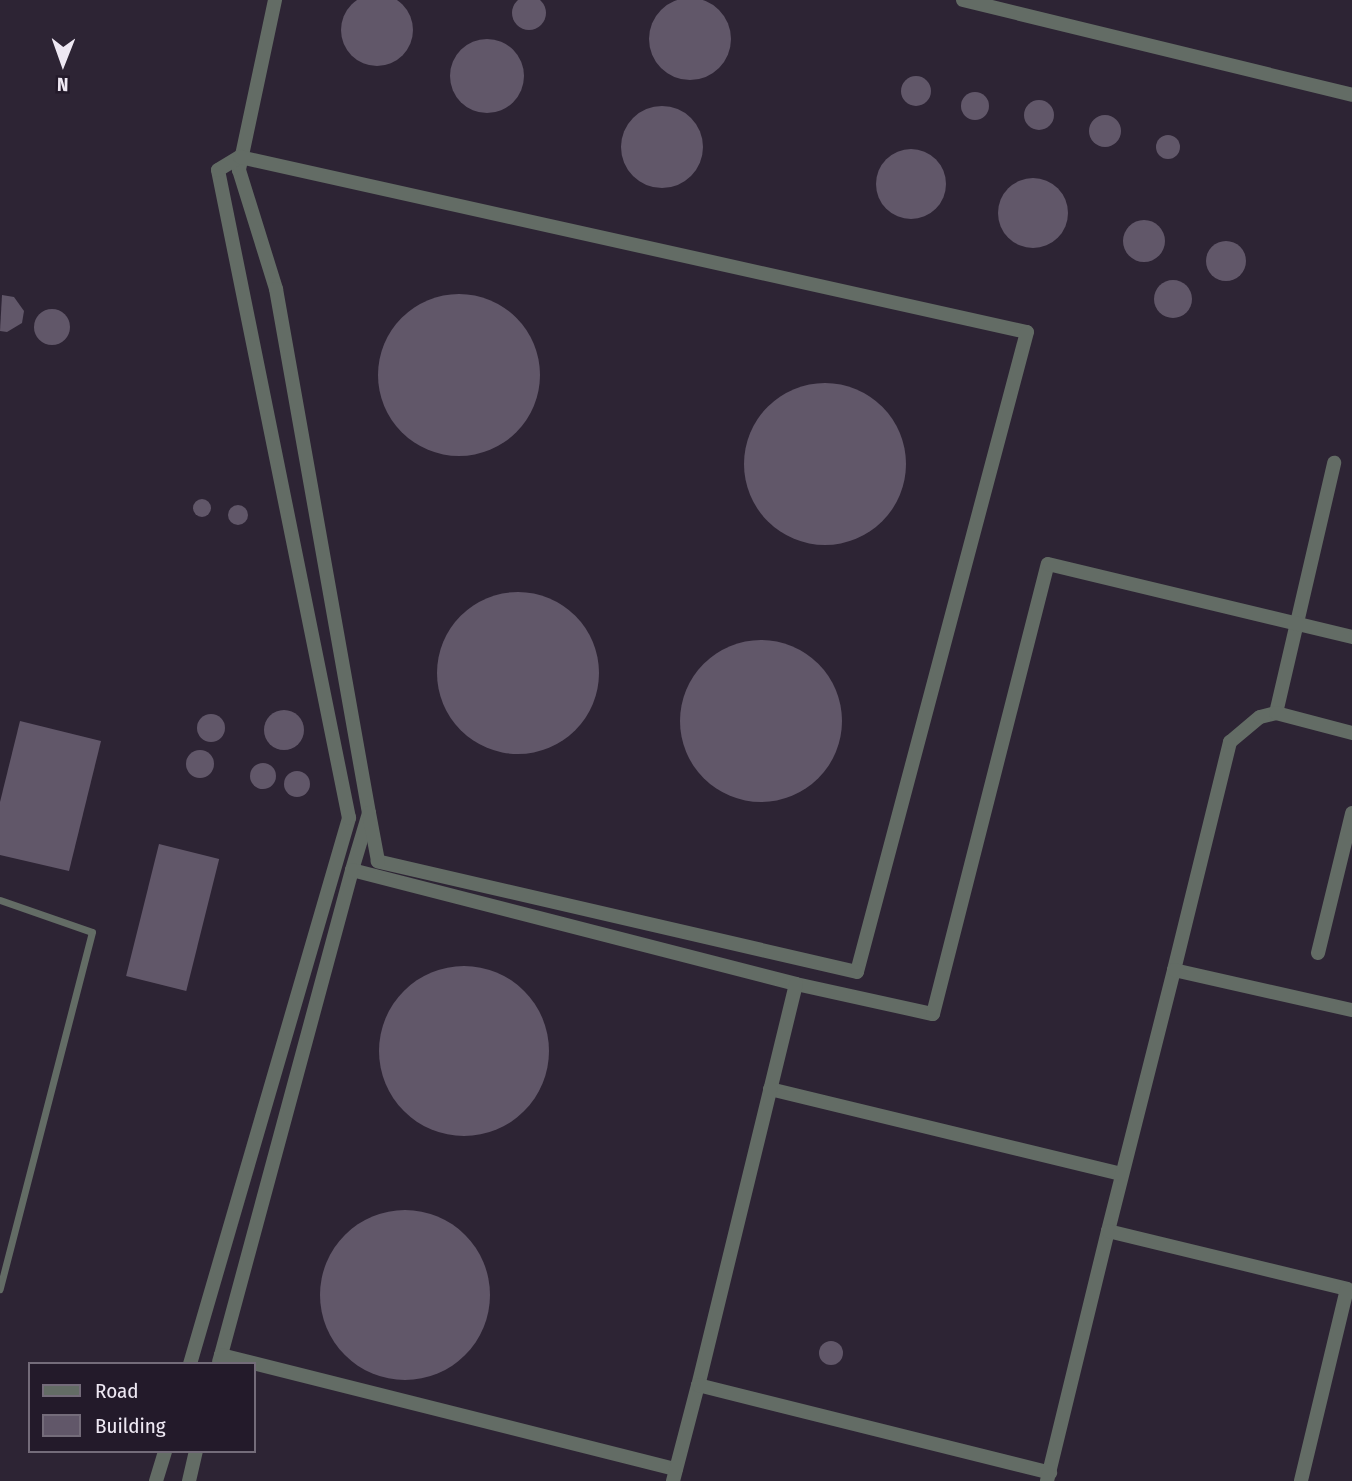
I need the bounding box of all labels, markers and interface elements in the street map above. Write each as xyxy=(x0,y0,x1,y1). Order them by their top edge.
north arrow xyxy=(28,28,98,98)
text: N xyxy=(57,73,69,96)
legend xyxy=(28,1362,256,1453)
text: Road xyxy=(95,1378,139,1404)
text: Building xyxy=(95,1413,166,1439)

